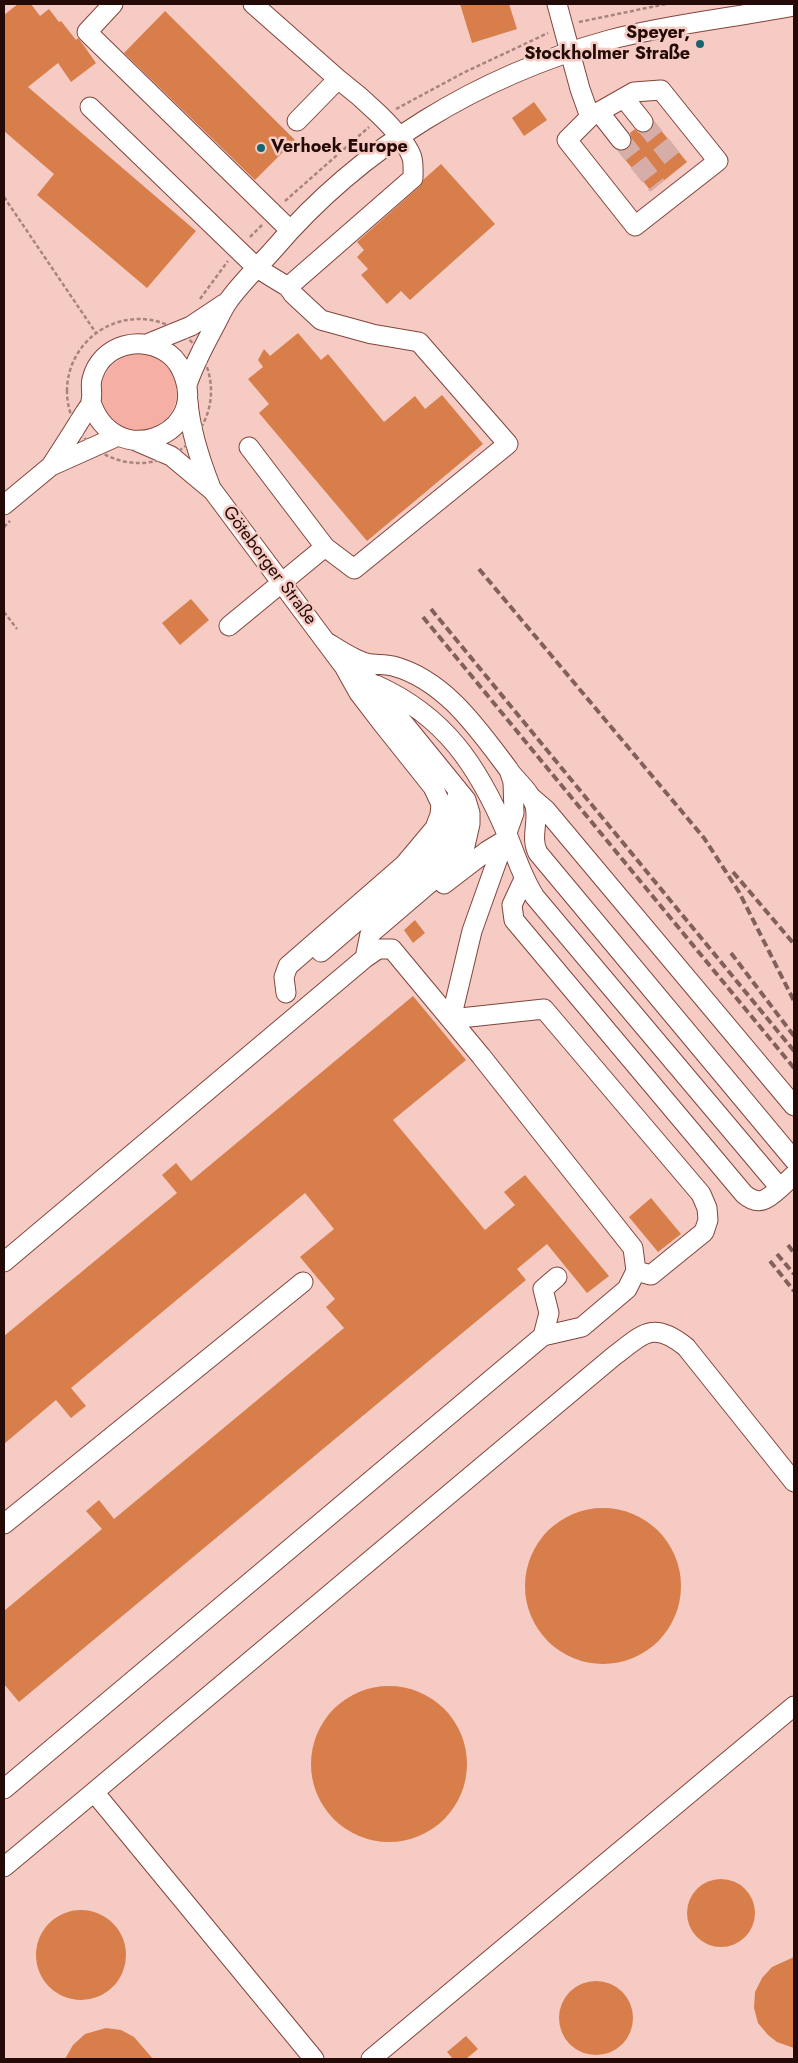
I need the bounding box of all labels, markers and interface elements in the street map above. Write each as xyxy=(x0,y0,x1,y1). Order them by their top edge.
place label: Speyer, Stockholmer Straße xyxy=(524,23,690,66)
marker: Speyer, Stockholmer Straße xyxy=(694,38,706,50)
place label: Verhoek Europe xyxy=(271,137,408,159)
marker: Verhoek Europe xyxy=(255,142,267,154)
street label: Göteborger Straße xyxy=(217,502,321,630)

